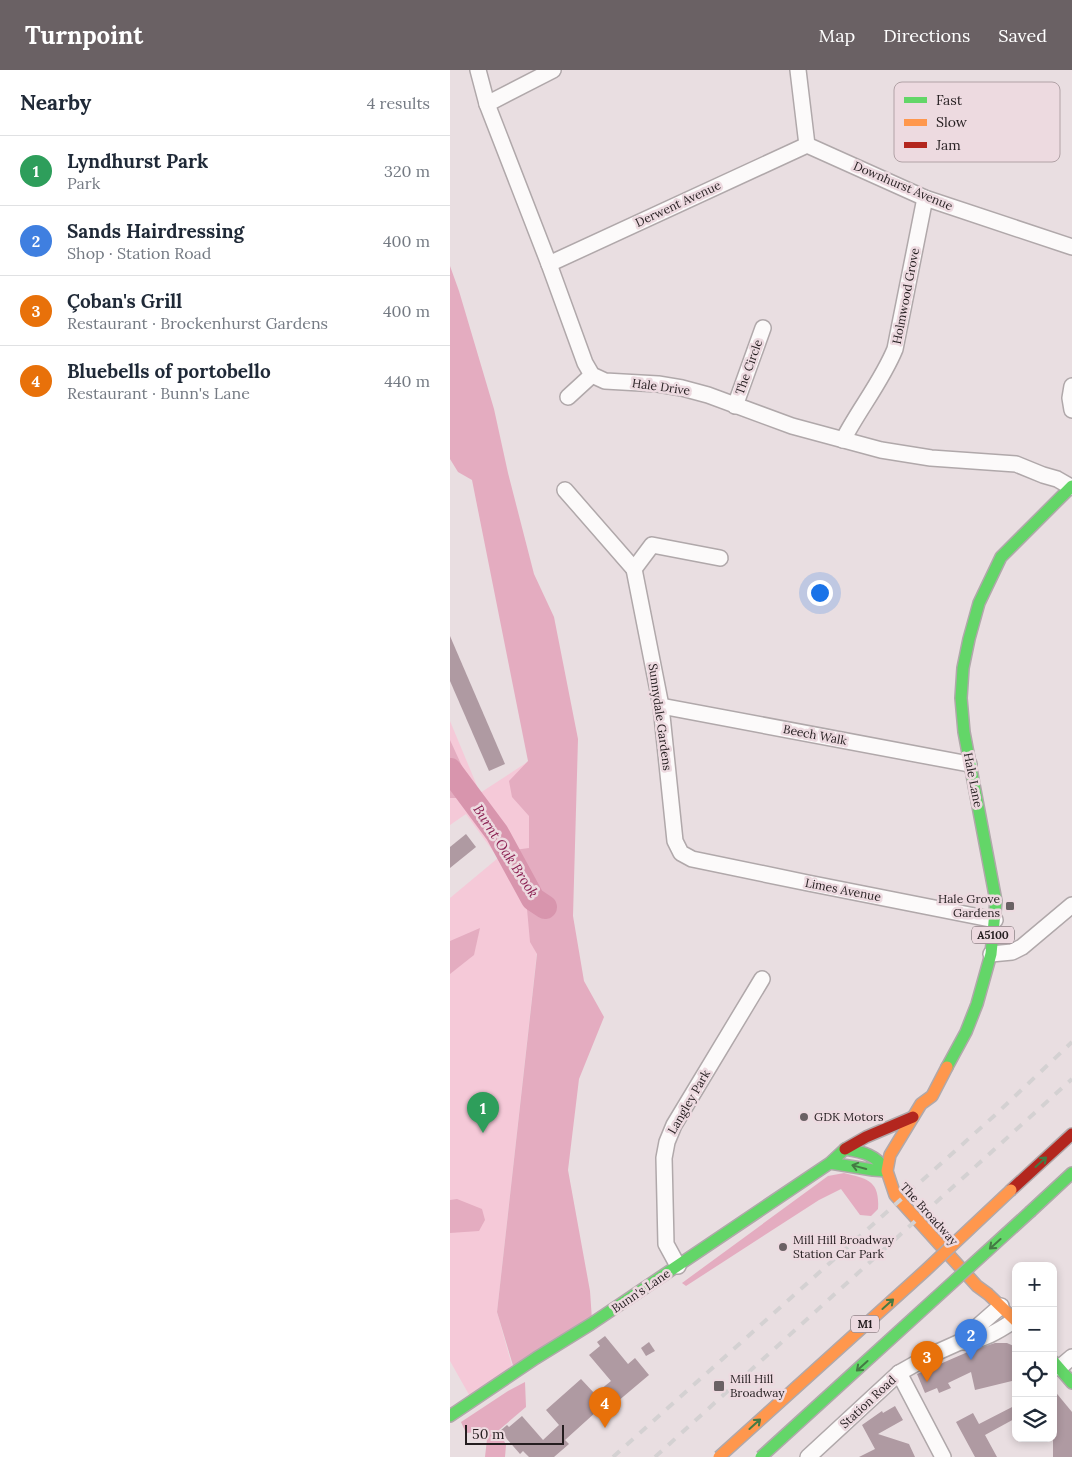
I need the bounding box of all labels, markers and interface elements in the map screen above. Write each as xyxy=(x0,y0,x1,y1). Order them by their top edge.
text: Turnpoint xyxy=(25,20,143,51)
text: Map xyxy=(819,24,855,47)
text: Directions xyxy=(883,24,970,47)
text: Saved xyxy=(998,24,1047,47)
legend xyxy=(894,82,1060,162)
text: Nearby xyxy=(20,89,91,116)
text: Fast xyxy=(936,91,963,109)
text: 4 results xyxy=(367,93,430,113)
text: Slow xyxy=(936,113,968,131)
text: Jam xyxy=(935,136,961,154)
text: Lyndhurst Park xyxy=(67,149,208,173)
street label: Downhurst Avenue xyxy=(851,158,956,213)
text: 1 xyxy=(33,161,39,181)
text: 320 m xyxy=(384,161,430,181)
text: Park xyxy=(67,173,100,193)
street label: Derwent Avenue xyxy=(633,177,723,230)
text: Sands Hairdressing xyxy=(67,219,244,243)
text: 2 xyxy=(32,231,40,251)
text: 400 m xyxy=(383,231,430,251)
text: Shop · Station Road xyxy=(67,243,211,263)
street label: Holmwood Grove xyxy=(889,246,922,345)
text: Çoban's Grill xyxy=(67,289,182,313)
text: 3 xyxy=(32,301,40,321)
text: 400 m xyxy=(383,301,430,321)
text: Restaurant · Brockenhurst Gardens xyxy=(67,313,328,333)
street label: The Circle xyxy=(732,337,766,396)
text: Bluebells of portobello xyxy=(67,359,271,383)
text: 4 xyxy=(32,371,40,391)
text: 440 m xyxy=(384,371,430,391)
street label: Hale Drive xyxy=(631,375,692,398)
text: Restaurant · Bunn's Lane xyxy=(67,383,250,403)
your location xyxy=(807,580,833,606)
street label: Sunnydale Gardens xyxy=(646,662,675,772)
street label: Beech Walk xyxy=(782,721,849,748)
street label: Hale Lane xyxy=(961,751,986,809)
water label: Burnt Oak Brook xyxy=(469,801,543,901)
street label: Limes Avenue xyxy=(804,875,883,904)
place label: Hale Grove Gardens xyxy=(938,891,1000,920)
marker: Hale Grove Gardens xyxy=(1004,900,1016,912)
road number: A5100 xyxy=(972,926,1014,944)
street label: Langley Park xyxy=(664,1066,713,1137)
pin: 1 xyxy=(467,1092,499,1133)
place label: GDK Motors xyxy=(814,1109,884,1124)
marker: GDK Motors xyxy=(798,1111,810,1123)
one-way arrow xyxy=(1035,1156,1048,1168)
one-way arrow xyxy=(851,1162,867,1172)
street label: The Broadway xyxy=(897,1179,962,1249)
place label: Mill Hill Broadway Station Car Park xyxy=(793,1232,895,1261)
one-way arrow xyxy=(988,1239,1001,1250)
marker: Mill Hill Broadway Station Car Park xyxy=(777,1241,789,1253)
map controls xyxy=(1012,1262,1057,1442)
button: + xyxy=(1012,1262,1057,1307)
street label: Bunn's Lane xyxy=(609,1265,673,1316)
one-way arrow xyxy=(882,1298,895,1310)
button: − xyxy=(1012,1307,1057,1352)
road number: M1 xyxy=(851,1316,879,1332)
pin: 2 xyxy=(955,1319,987,1360)
pin: 3 xyxy=(911,1341,943,1382)
button: locate xyxy=(1012,1352,1057,1397)
one-way arrow xyxy=(855,1360,868,1371)
place label: Mill Hill Broadway xyxy=(730,1371,785,1400)
street label: Station Road xyxy=(837,1372,899,1431)
marker: Mill Hill Broadway xyxy=(712,1379,726,1393)
pin: 4 xyxy=(589,1387,621,1428)
button: layers xyxy=(1012,1397,1057,1442)
one-way arrow xyxy=(748,1418,761,1430)
scale bar xyxy=(465,1422,564,1445)
text: 50 m xyxy=(472,1425,505,1443)

